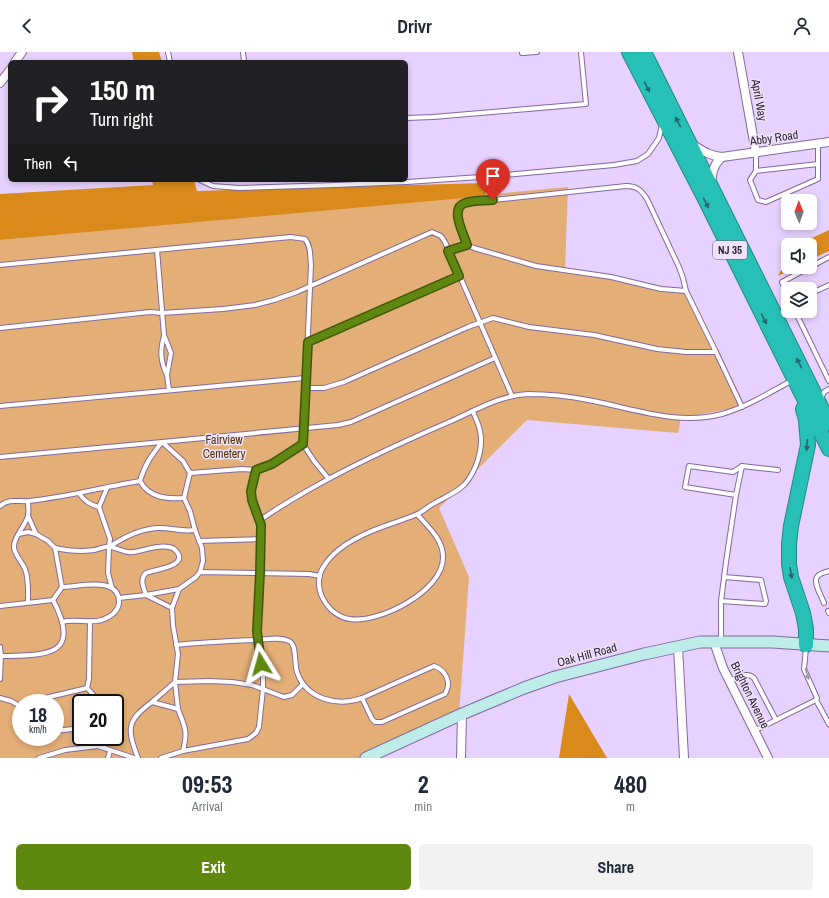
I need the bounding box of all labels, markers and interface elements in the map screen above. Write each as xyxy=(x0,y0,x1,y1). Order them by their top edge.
text: Drivr xyxy=(397,14,432,39)
icon: back xyxy=(16,15,38,37)
icon: person xyxy=(791,15,813,37)
text: 150 m xyxy=(90,71,155,109)
icon: right xyxy=(24,76,76,128)
street label: April Way xyxy=(747,77,771,122)
one-way arrow xyxy=(644,81,650,92)
text: Turn right xyxy=(90,107,153,132)
one-way arrow xyxy=(674,116,681,127)
street label: Abby Road xyxy=(748,127,799,149)
icon: left xyxy=(60,152,82,174)
text: Then xyxy=(24,153,52,174)
pin xyxy=(476,159,510,200)
icon: arrive xyxy=(482,165,504,187)
north arrow xyxy=(781,194,817,230)
map controls xyxy=(781,194,817,318)
one-way arrow xyxy=(703,197,709,208)
button: sound xyxy=(781,238,817,274)
road number: NJ 35 xyxy=(713,241,747,259)
button: layers xyxy=(781,282,817,318)
one-way arrow xyxy=(761,313,767,325)
one-way arrow xyxy=(796,357,802,368)
park label: Fairview Cemetery xyxy=(203,432,245,462)
one-way arrow xyxy=(804,439,811,451)
one-way arrow xyxy=(788,567,794,579)
street label: Oak Hill Road xyxy=(555,639,619,671)
position arrow xyxy=(240,643,282,685)
street label: Brighton Avenue xyxy=(727,659,773,731)
one-way arrow xyxy=(804,668,810,680)
speed limit sign: 20 xyxy=(72,694,124,746)
text: 18 xyxy=(29,701,47,728)
text: km/h xyxy=(29,723,47,736)
text: 09:53 xyxy=(182,768,232,800)
text: 2 xyxy=(418,768,429,800)
text: 480 xyxy=(614,768,647,800)
text: Arrival xyxy=(192,798,223,815)
text: min xyxy=(414,798,432,815)
text: m xyxy=(626,798,635,815)
button: Exit xyxy=(16,844,411,890)
button: Share xyxy=(419,844,813,890)

